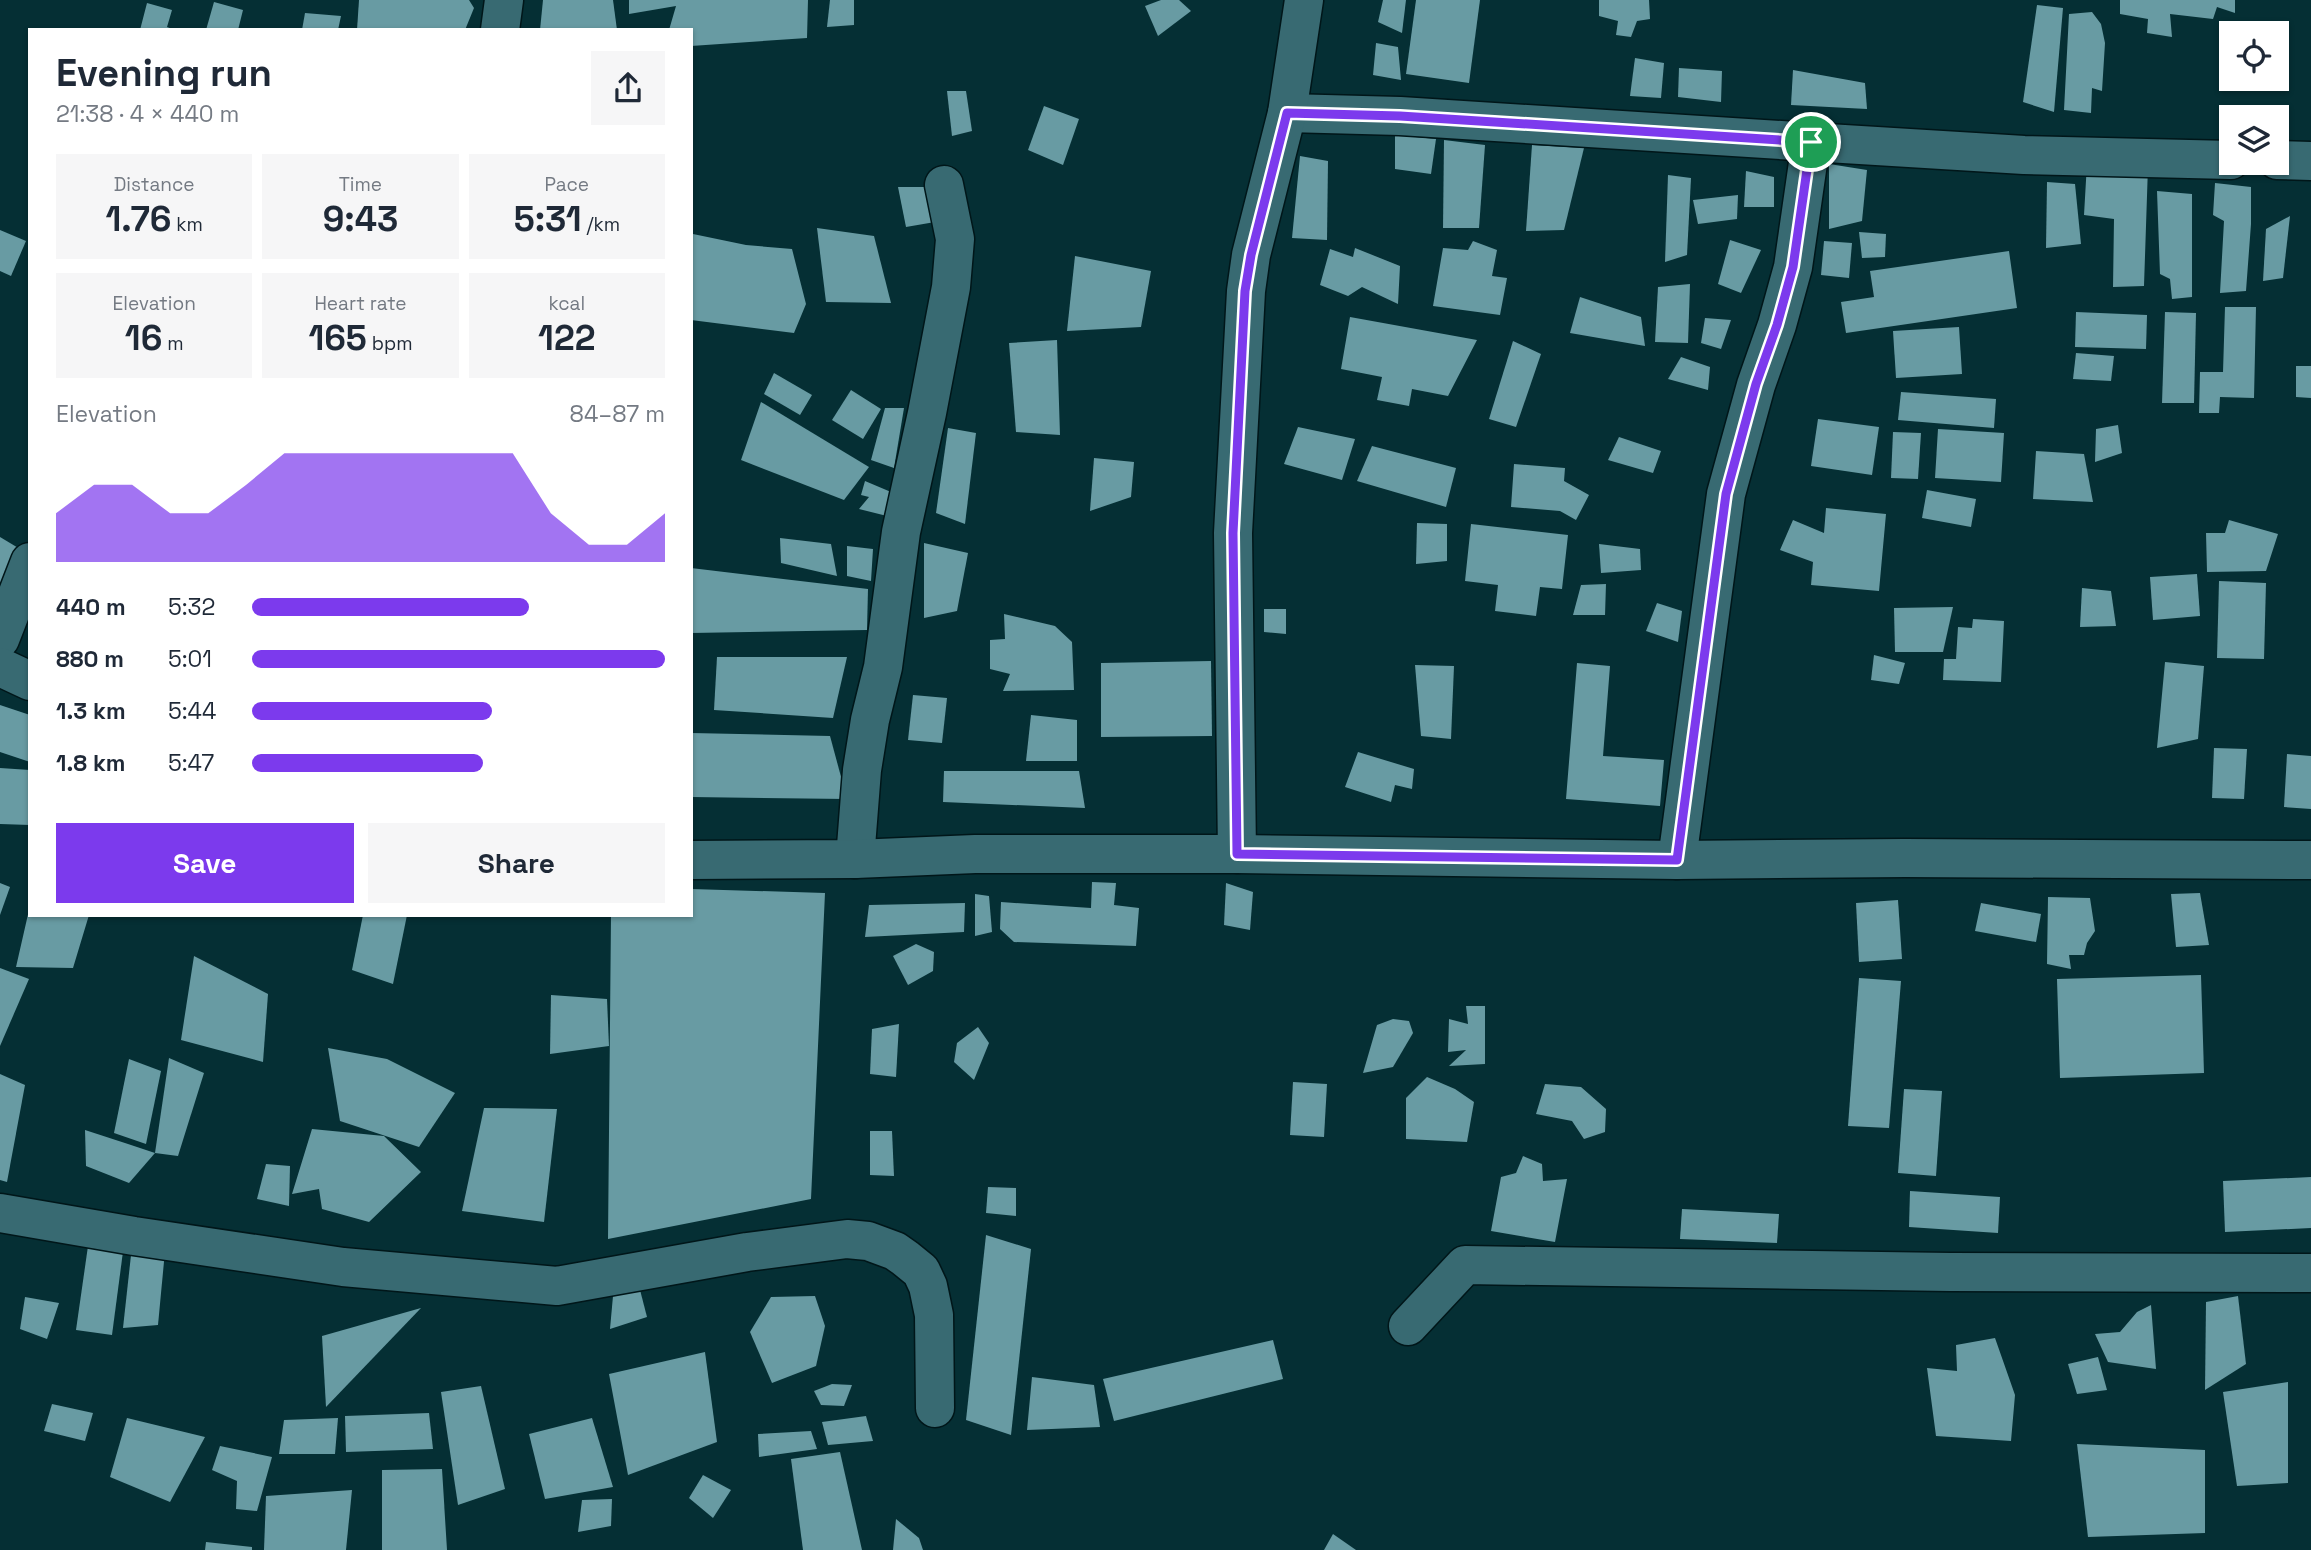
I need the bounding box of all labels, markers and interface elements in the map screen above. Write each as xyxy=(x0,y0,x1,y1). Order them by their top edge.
map controls xyxy=(2219,21,2289,175)
button: locate xyxy=(2219,21,2289,91)
text: Evening run xyxy=(56,49,272,97)
button: share xyxy=(591,51,665,125)
text: 21:38 · 4 × 440 m xyxy=(56,99,239,129)
button: layers xyxy=(2219,105,2289,175)
pin xyxy=(1781,112,1841,172)
icon: arrive xyxy=(1792,123,1830,161)
text: Distance xyxy=(114,172,195,197)
text: Time xyxy=(339,172,382,197)
text: Pace xyxy=(545,172,589,197)
text: 1.76 xyxy=(105,197,171,241)
text: 9:43 xyxy=(323,197,398,241)
text: 5:31 xyxy=(514,197,582,241)
text: km xyxy=(171,212,203,237)
text: /km xyxy=(582,212,620,237)
text: Elevation xyxy=(113,291,196,316)
text: Heart rate xyxy=(314,291,407,316)
text: kcal xyxy=(548,291,585,316)
text: 16 xyxy=(125,316,162,360)
text: 165 xyxy=(308,316,367,360)
text: 122 xyxy=(538,316,596,360)
text: m xyxy=(162,331,184,356)
text: bpm xyxy=(367,331,413,356)
text: Elevation xyxy=(56,399,157,429)
text: 84–87 m xyxy=(570,399,665,429)
text: 440 m xyxy=(56,592,126,622)
text: 5:32 xyxy=(168,592,215,622)
text: 880 m xyxy=(56,644,124,674)
text: 5:01 xyxy=(168,644,212,674)
text: 1.3 km xyxy=(56,696,126,726)
text: 5:44 xyxy=(168,696,216,726)
text: 1.8 km xyxy=(56,748,126,778)
text: 5:47 xyxy=(168,748,214,778)
button: Save xyxy=(56,823,354,903)
button: Share xyxy=(368,823,665,903)

